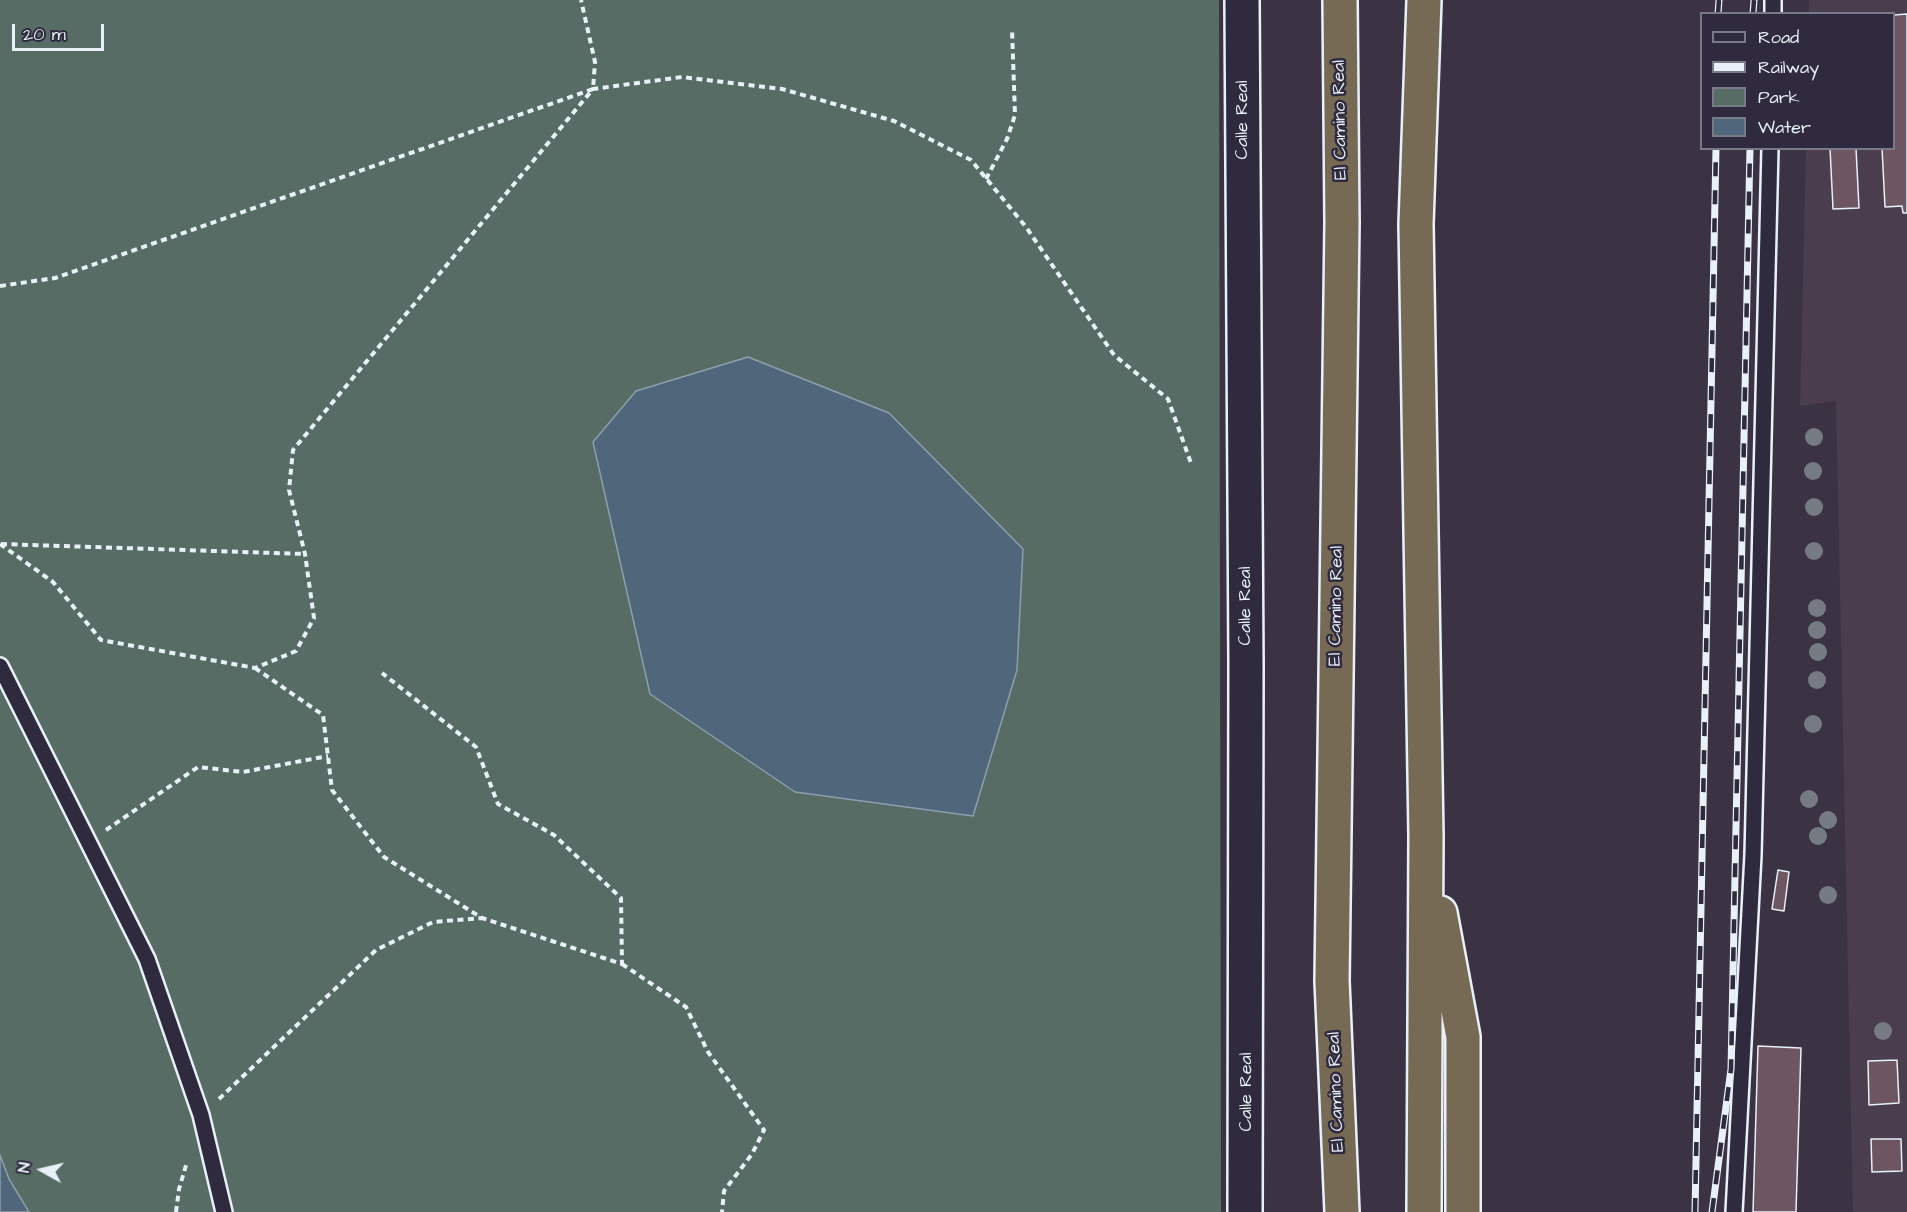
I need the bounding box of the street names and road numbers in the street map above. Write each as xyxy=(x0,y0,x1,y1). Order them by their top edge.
street label: El Camino Real xyxy=(1329,60,1353,180)
street label: Calle Real xyxy=(1232,80,1254,160)
street label: El Camino Real xyxy=(1325,546,1349,666)
street label: Calle Real xyxy=(1235,566,1257,646)
street label: El Camino Real xyxy=(1324,1032,1350,1152)
street label: Calle Real xyxy=(1236,1052,1258,1132)

